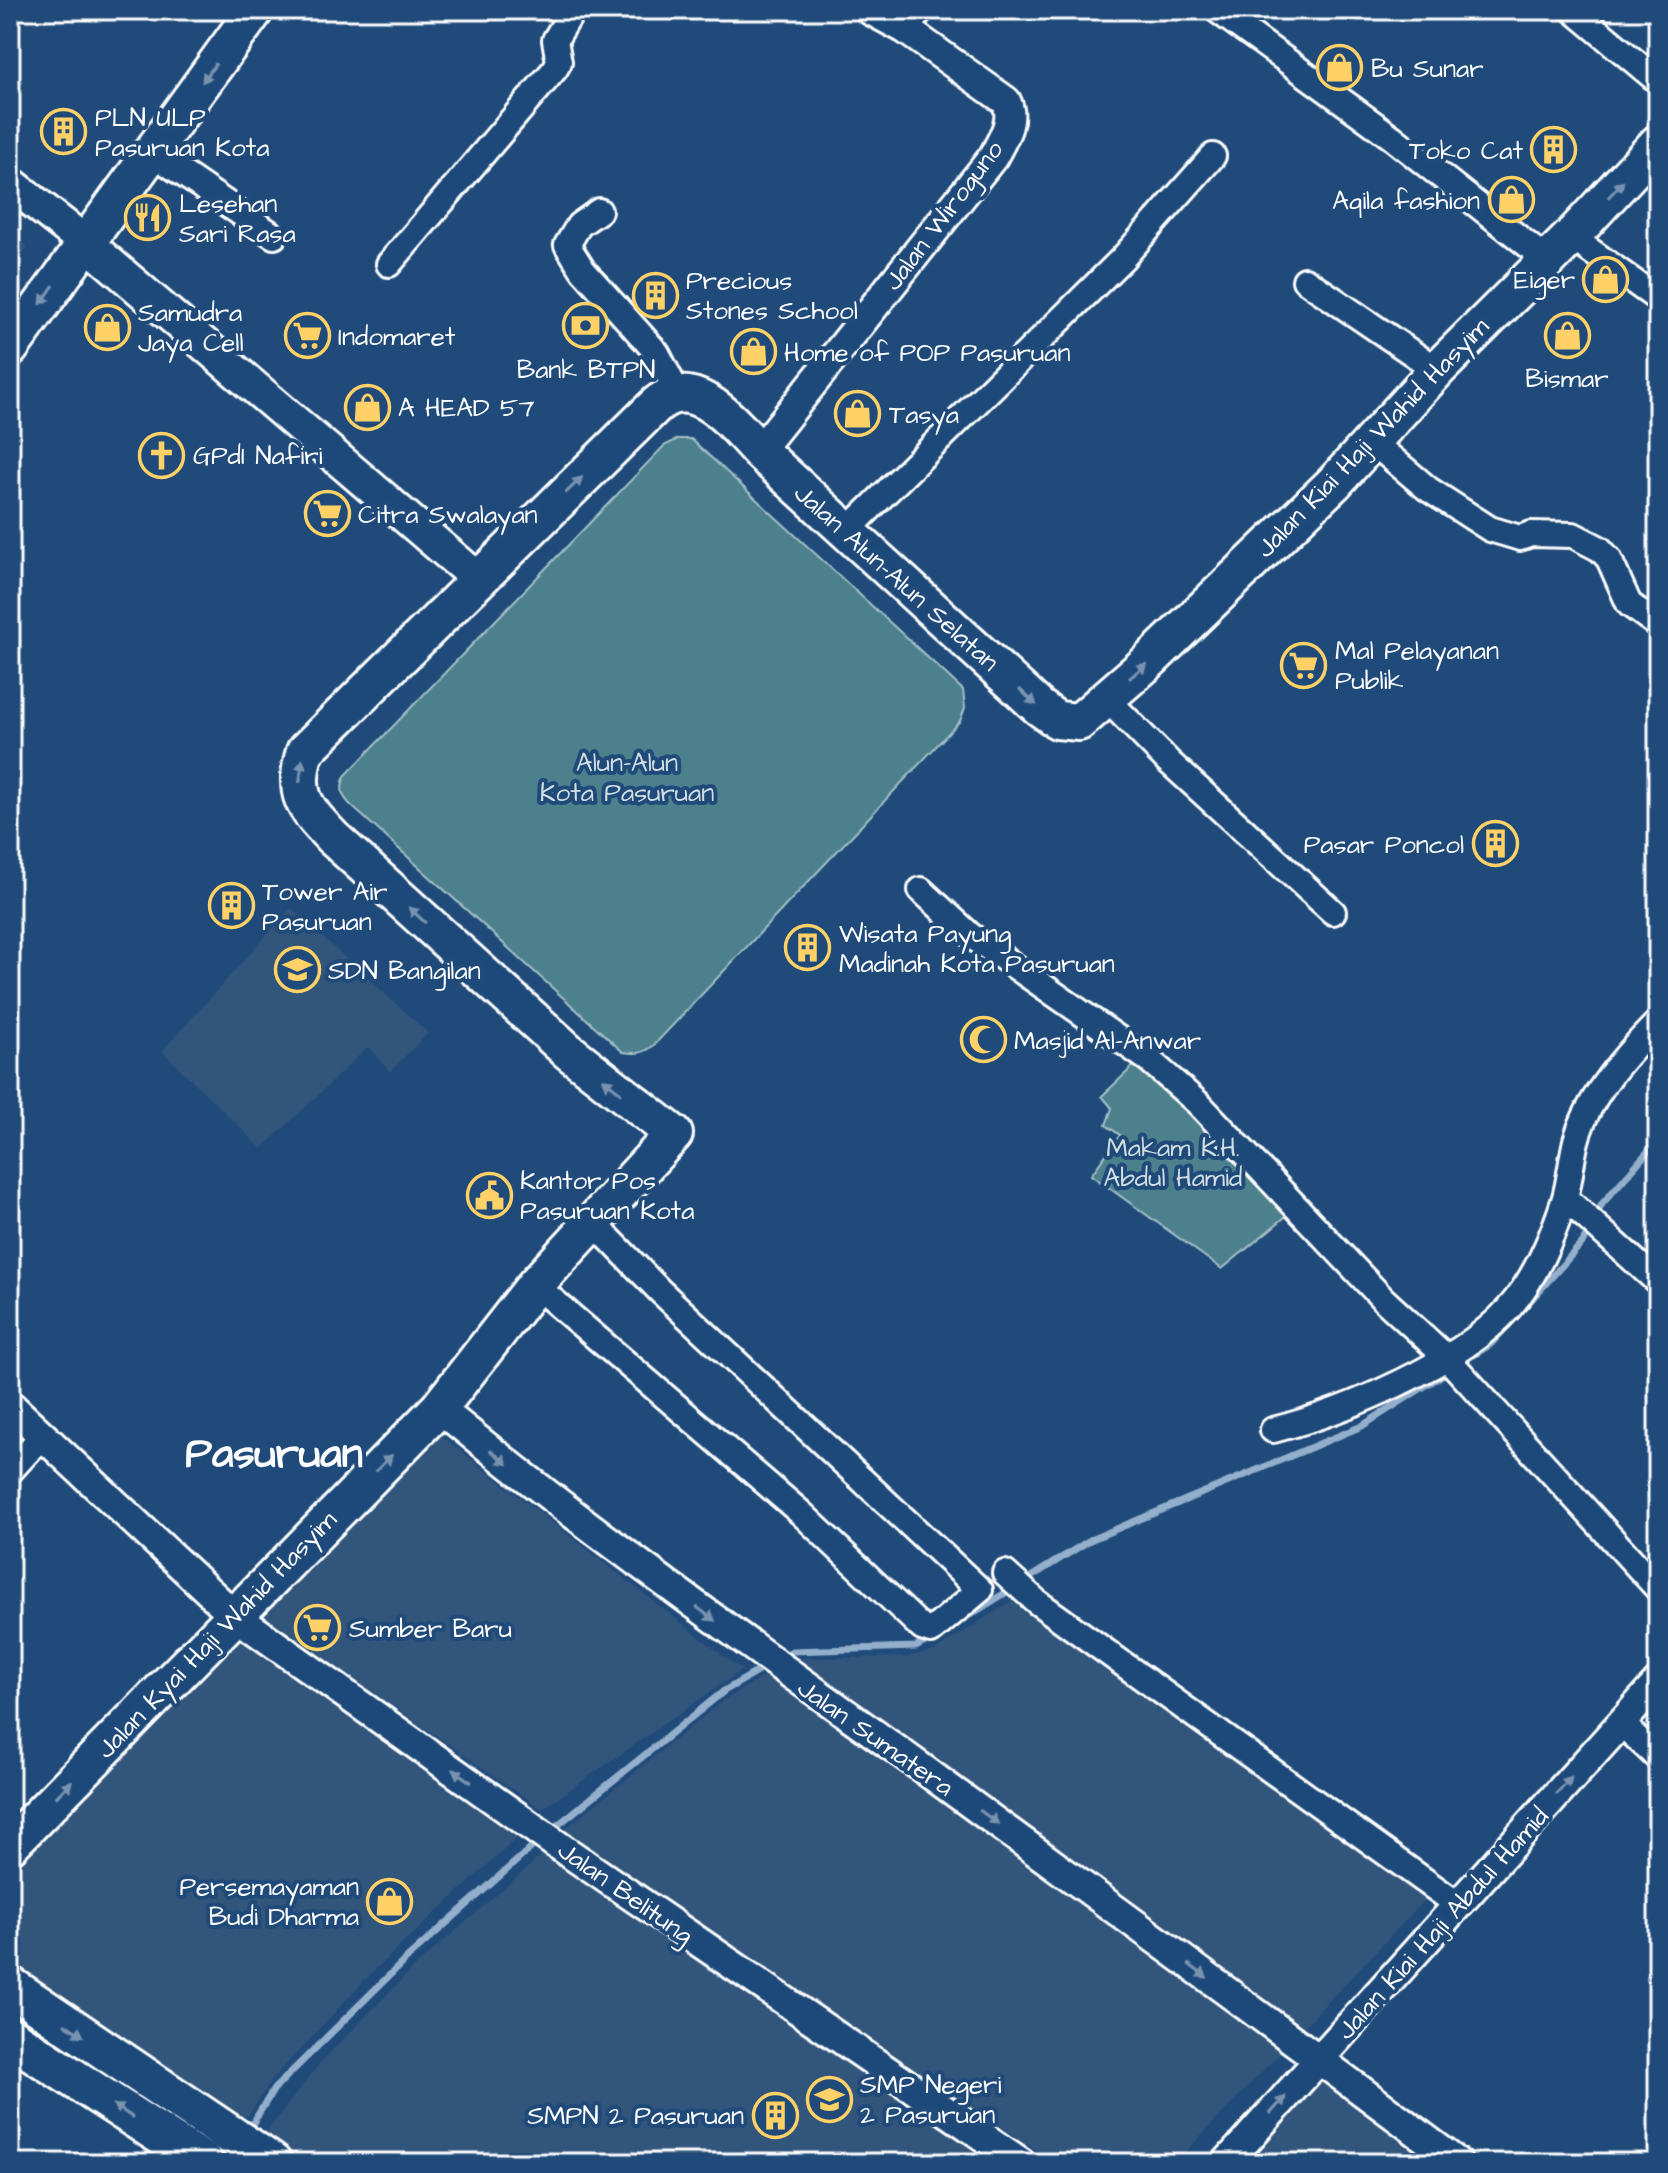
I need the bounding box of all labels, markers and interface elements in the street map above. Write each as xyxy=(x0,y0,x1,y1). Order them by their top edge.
shop icon: Bu Sunar xyxy=(1316,44,1364,92)
place label: Bu Sunar xyxy=(1371,51,1484,87)
one-way arrow xyxy=(201,63,217,83)
place label: PLN ULP Pasuruan Kota xyxy=(95,100,269,166)
building icon: PLN ULP Pasuruan Kota xyxy=(40,108,88,156)
building icon: Toko Cat xyxy=(1530,126,1578,174)
street label: Jalan Wiroguno xyxy=(875,133,1014,299)
place label: Toko Cat xyxy=(1409,133,1523,169)
shop icon: Aqila fashion xyxy=(1487,176,1535,224)
one-way arrow xyxy=(1607,179,1625,198)
place label: Aqila fashion xyxy=(1332,183,1480,219)
place label: Lesehan Sari Rasa xyxy=(179,186,296,252)
restaurant icon: Lesehan Sari Rasa xyxy=(124,194,172,242)
shop icon: Eiger xyxy=(1582,255,1630,303)
place label: Eiger xyxy=(1514,262,1575,300)
place label: Precious Stones School xyxy=(686,263,858,329)
building icon: Precious Stones School xyxy=(631,271,679,319)
one-way arrow xyxy=(40,285,55,306)
place label: Samudra Jaya Cell xyxy=(138,295,244,363)
bank icon: Bank BTPN xyxy=(562,302,610,350)
shop icon: Samudra Jaya Cell xyxy=(83,303,131,351)
street label: Jalan Kiai Haji Wahid Hasyim xyxy=(1248,309,1499,567)
shop icon: Bismar xyxy=(1543,311,1591,359)
supermarket icon: Indomaret xyxy=(283,312,331,360)
place label: Indomaret xyxy=(338,319,456,355)
shop icon: Home of POP Pasuruan xyxy=(729,328,777,376)
place label: Home of POP Pasuruan xyxy=(784,335,1070,371)
place label: Bank BTPN xyxy=(517,352,655,388)
place label: Bismar xyxy=(1525,361,1609,397)
shop icon: A HEAD 57 xyxy=(343,383,391,431)
place label: A HEAD 57 xyxy=(398,390,535,426)
shop icon: Tasya xyxy=(834,390,882,438)
place label: Tasya xyxy=(889,397,959,435)
church icon: GPdI Nafiri xyxy=(138,431,186,479)
place label: GPdI Nafiri xyxy=(193,438,323,474)
one-way arrow xyxy=(564,476,583,495)
street label: Jalan Alun-Alun Selatan xyxy=(786,476,1007,680)
supermarket icon: Citra Swalayan xyxy=(303,490,351,538)
place label: Citra Swalayan xyxy=(358,497,538,535)
place label: Mal Pelayanan Publik xyxy=(1335,633,1499,699)
supermarket icon: Mal Pelayanan Publik xyxy=(1280,641,1328,689)
one-way arrow xyxy=(1127,663,1147,680)
one-way arrow xyxy=(1018,688,1038,705)
park label: Alun-Alun Kota Pasuruan xyxy=(540,745,714,811)
one-way arrow xyxy=(295,758,308,783)
building icon: Pasar Poncol xyxy=(1471,820,1519,868)
place label: Pasar Poncol xyxy=(1304,827,1464,863)
place label: Tower Air Pasuruan xyxy=(262,874,388,940)
building icon: Tower Air Pasuruan xyxy=(207,882,255,930)
one-way arrow xyxy=(407,906,426,924)
place label: Wisata Payung Madinah Kota Pasuruan xyxy=(839,916,1115,982)
building icon: Wisata Payung Madinah Kota Pasuruan xyxy=(784,924,832,972)
school or university icon: SDN Bangilan xyxy=(273,946,321,994)
place label: SDN Bangilan xyxy=(328,953,481,991)
mosque icon: Masjid Al-Anwar xyxy=(959,1016,1007,1064)
place label: Masjid Al-Anwar xyxy=(1014,1023,1201,1059)
one-way arrow xyxy=(602,1078,623,1094)
park label: Makam K.H. Abdul Hamid xyxy=(1104,1130,1242,1196)
place label: Kantor Pos Pasuruan Kota xyxy=(520,1163,694,1229)
public building icon: Kantor Pos Pasuruan Kota xyxy=(465,1171,513,1219)
district label: Pasuruan xyxy=(185,1426,363,1484)
one-way arrow xyxy=(489,1449,509,1465)
one-way arrow xyxy=(374,1454,392,1473)
street label: Jalan Kyai Haji Wahid Hasyim xyxy=(88,1502,347,1768)
supermarket icon: Sumber Baru xyxy=(294,1604,342,1652)
one-way arrow xyxy=(696,1606,716,1622)
place label: Sumber Baru xyxy=(349,1611,512,1647)
street label: Jalan Sumatera xyxy=(790,1671,961,1805)
one-way arrow xyxy=(451,1769,472,1784)
one-way arrow xyxy=(1554,1777,1572,1796)
one-way arrow xyxy=(55,1780,73,1799)
street label: Jalan Kiai Haji Abdul Hamid xyxy=(1328,1800,1557,2048)
one-way arrow xyxy=(978,1809,999,1825)
street label: Jalan Belitung xyxy=(549,1833,701,1955)
place label: Persemayaman Budi Dharma xyxy=(179,1869,359,1935)
shop icon: Persemayaman Budi Dharma xyxy=(366,1877,414,1925)
one-way arrow xyxy=(1188,1963,1209,1978)
one-way arrow xyxy=(64,2022,85,2037)
place label: SMP Negeri 2 Pasuruan xyxy=(860,2067,1001,2133)
school or university icon: SMP Negeri 2 Pasuruan xyxy=(805,2075,853,2123)
building icon: SMPN 2 Pasuruan xyxy=(751,2091,799,2139)
one-way arrow xyxy=(1269,2095,1287,2115)
place label: SMPN 2 Pasuruan xyxy=(527,2098,744,2134)
one-way arrow xyxy=(112,2104,134,2118)

